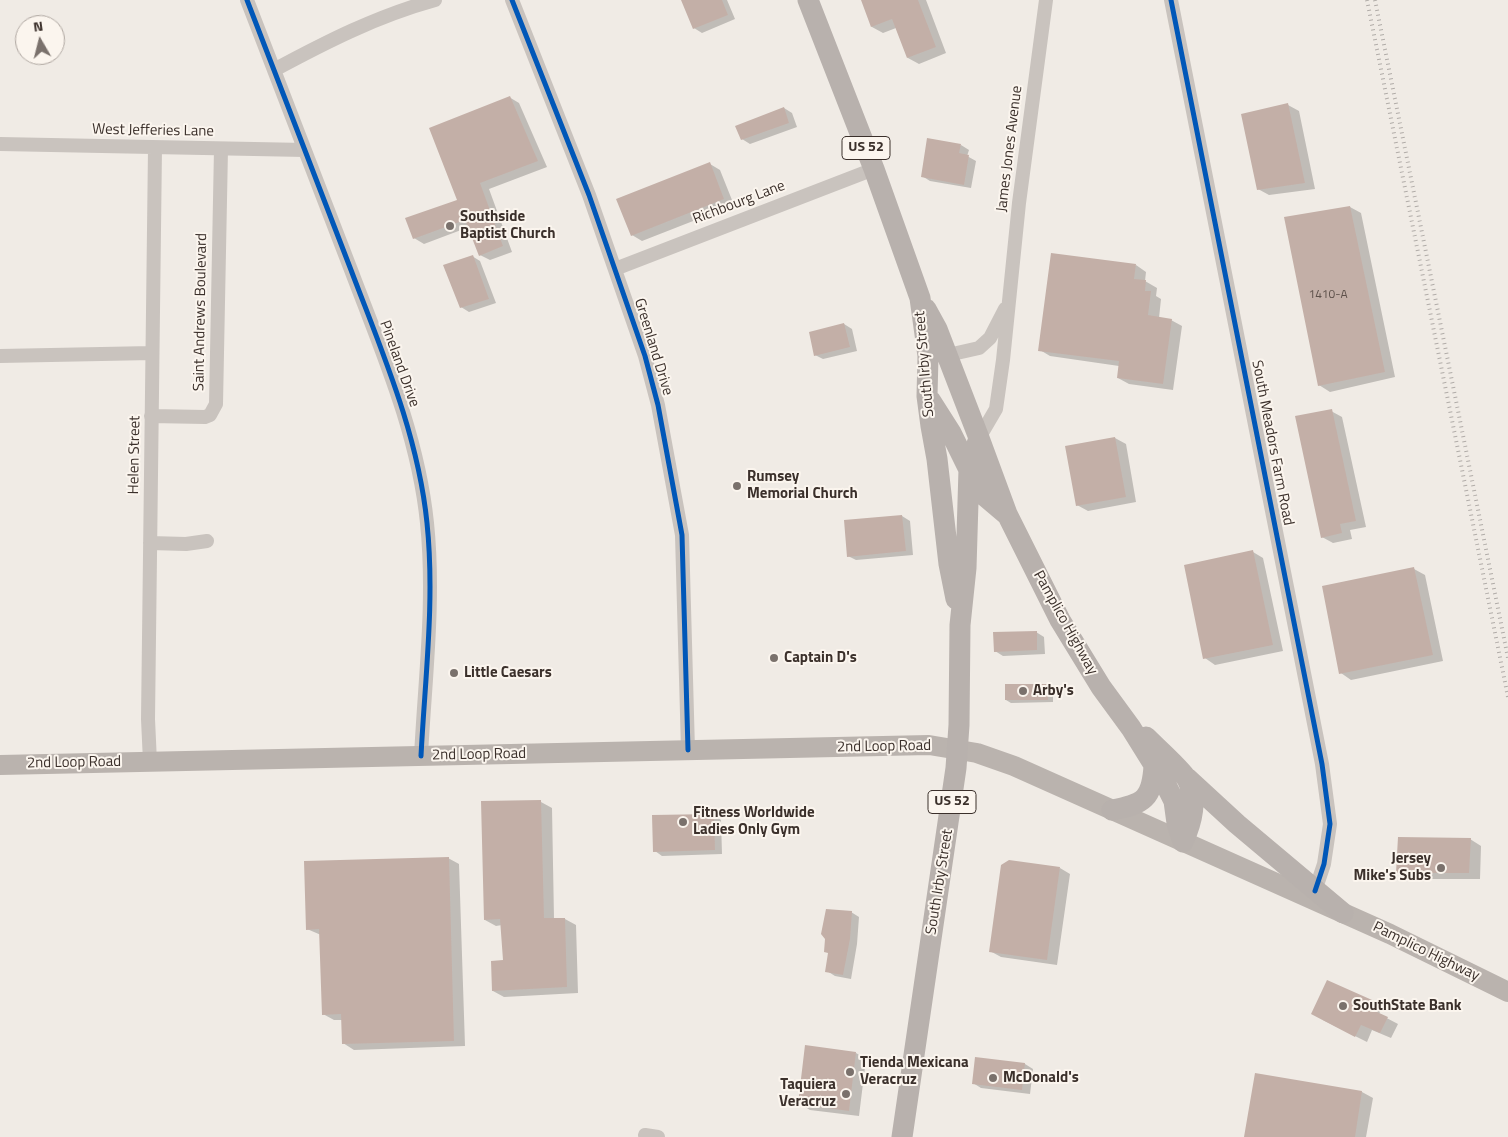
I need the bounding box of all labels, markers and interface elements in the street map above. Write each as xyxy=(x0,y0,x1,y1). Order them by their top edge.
north arrow xyxy=(15,15,65,65)
text: N xyxy=(32,15,44,37)
street label: James Jones Avenue xyxy=(993,85,1027,213)
street label: West Jefferies Lane xyxy=(92,121,214,141)
road number: US 52 xyxy=(842,136,890,160)
street label: Richbourg Lane xyxy=(690,177,788,229)
place label: Southside Baptist Church xyxy=(460,208,555,243)
marker: Southside Baptist Church xyxy=(444,220,456,232)
street label: Saint Andrews Boulevard xyxy=(191,233,211,391)
house number: 1410-A xyxy=(1308,288,1348,302)
street label: Greenland Drive xyxy=(630,296,676,398)
street label: South Irby Street xyxy=(911,310,939,418)
street label: Pineland Drive xyxy=(375,318,423,410)
street label: South Meadors Farm Road xyxy=(1247,359,1297,527)
street label: Helen Street xyxy=(125,416,145,494)
place label: Rumsey Memorial Church xyxy=(747,468,858,503)
marker: Rumsey Memorial Church xyxy=(731,480,743,492)
street label: Pamplico Highway xyxy=(1029,568,1101,678)
place label: Captain D's xyxy=(784,649,857,667)
marker: Captain D's xyxy=(768,652,780,664)
place label: Little Caesars xyxy=(464,664,552,682)
marker: Little Caesars xyxy=(448,667,460,679)
place label: Arby's xyxy=(1033,682,1074,700)
marker: Arby's xyxy=(1017,685,1029,697)
street label: 2nd Loop Road xyxy=(837,737,931,757)
street label: 2nd Loop Road xyxy=(432,745,526,765)
street label: 2nd Loop Road xyxy=(27,753,121,773)
road number: US 52 xyxy=(928,790,976,814)
place label: Fitness Worldwide Ladies Only Gym xyxy=(693,804,815,839)
marker: Fitness Worldwide Ladies Only Gym xyxy=(677,816,689,828)
street label: South Irby Street xyxy=(923,828,957,936)
place label: Jersey Mike's Subs xyxy=(1353,850,1431,885)
marker: Jersey Mike's Subs xyxy=(1435,862,1447,874)
street label: Pamplico Highway xyxy=(1370,918,1482,986)
place label: SouthState Bank xyxy=(1353,997,1462,1015)
marker: SouthState Bank xyxy=(1337,1000,1349,1012)
place label: Tienda Mexicana Veracruz xyxy=(860,1054,969,1089)
marker: Tienda Mexicana Veracruz xyxy=(844,1066,856,1078)
place label: McDonald's xyxy=(1003,1069,1079,1087)
marker: McDonald's xyxy=(987,1072,999,1084)
place label: Taquiera Veracruz xyxy=(779,1076,836,1111)
marker: Taquiera Veracruz xyxy=(840,1088,852,1100)

